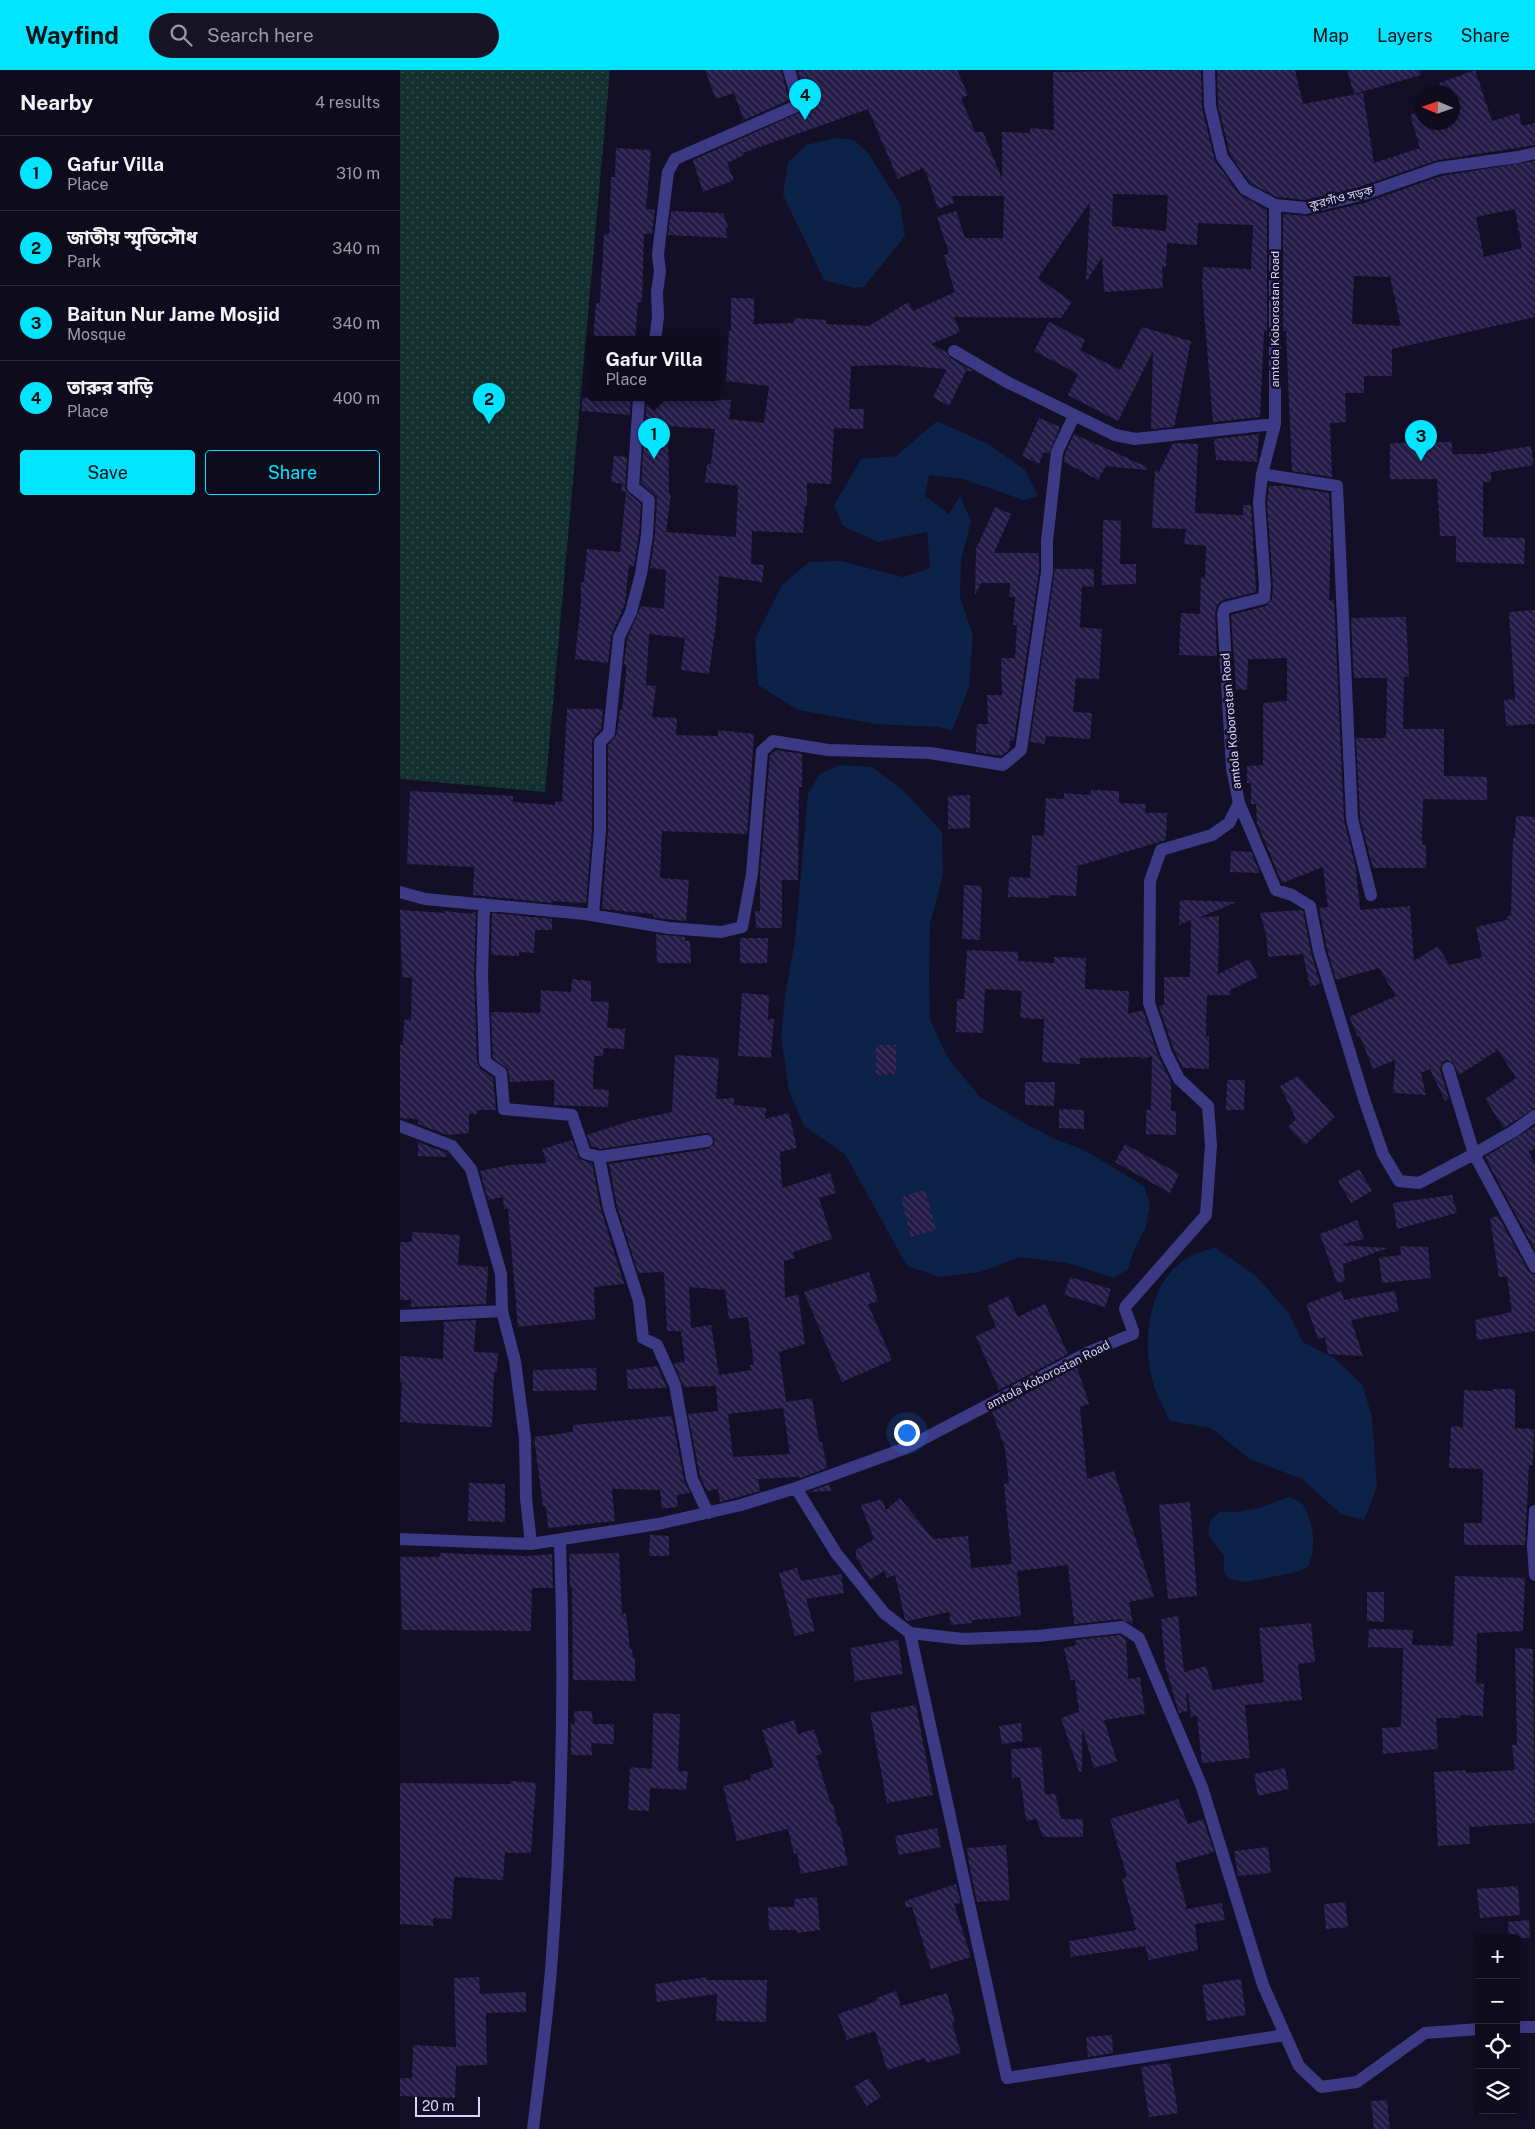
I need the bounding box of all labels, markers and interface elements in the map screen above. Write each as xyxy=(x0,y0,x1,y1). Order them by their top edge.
search box xyxy=(149,13,499,58)
text: Wayfind xyxy=(25,21,119,49)
icon: search xyxy=(167,21,195,49)
text: Search here xyxy=(207,24,314,46)
text: Map xyxy=(1313,25,1349,46)
text: Layers xyxy=(1377,25,1433,46)
text: Share xyxy=(1461,25,1510,46)
pin: 4 xyxy=(789,79,821,120)
north arrow xyxy=(1415,85,1460,130)
text: Nearby xyxy=(20,90,93,115)
text: 4 results xyxy=(315,93,380,112)
text: Gafur Villa xyxy=(67,153,164,175)
text: 1 xyxy=(33,164,39,183)
text: 310 m xyxy=(336,164,380,183)
text: Place xyxy=(67,175,109,194)
street label: কুরগাঁও সড়ক xyxy=(1306,182,1375,214)
text: জাতীয় স্মৃতিসৌধ xyxy=(67,226,197,248)
text: 2 xyxy=(31,239,41,258)
text: 340 m xyxy=(332,239,380,258)
street label: amtola Koborostan Road xyxy=(1268,251,1282,387)
text: Park xyxy=(67,252,101,271)
text: Baitun Nur Jame Mosjid xyxy=(67,303,280,325)
text: 3 xyxy=(31,314,41,333)
text: 340 m xyxy=(332,314,380,333)
text: Mosque xyxy=(67,325,126,344)
popup xyxy=(588,336,720,401)
text: Gafur Villa xyxy=(605,348,703,370)
text: Place xyxy=(605,370,647,389)
text: তারুর বাড়ি xyxy=(67,376,153,398)
pin: 2 xyxy=(473,383,505,424)
text: 4 xyxy=(31,389,41,408)
text: 400 m xyxy=(333,389,380,408)
text: Place xyxy=(67,402,109,421)
pin: 1 xyxy=(638,418,670,459)
pin: 3 xyxy=(1405,420,1437,461)
button: Save xyxy=(20,450,195,495)
button: Share xyxy=(205,450,380,495)
street label: amtola Koborostan Road xyxy=(1218,652,1244,790)
street label: amtola Koborostan Road xyxy=(984,1338,1112,1412)
your location xyxy=(894,1420,920,1446)
map controls xyxy=(1475,1934,1520,2114)
button: + xyxy=(1475,1934,1520,1979)
button: − xyxy=(1475,1979,1520,2024)
button: locate xyxy=(1475,2024,1520,2069)
button: layers xyxy=(1475,2069,1520,2114)
scale bar xyxy=(415,2094,480,2117)
text: 20 m xyxy=(422,2098,454,2114)

